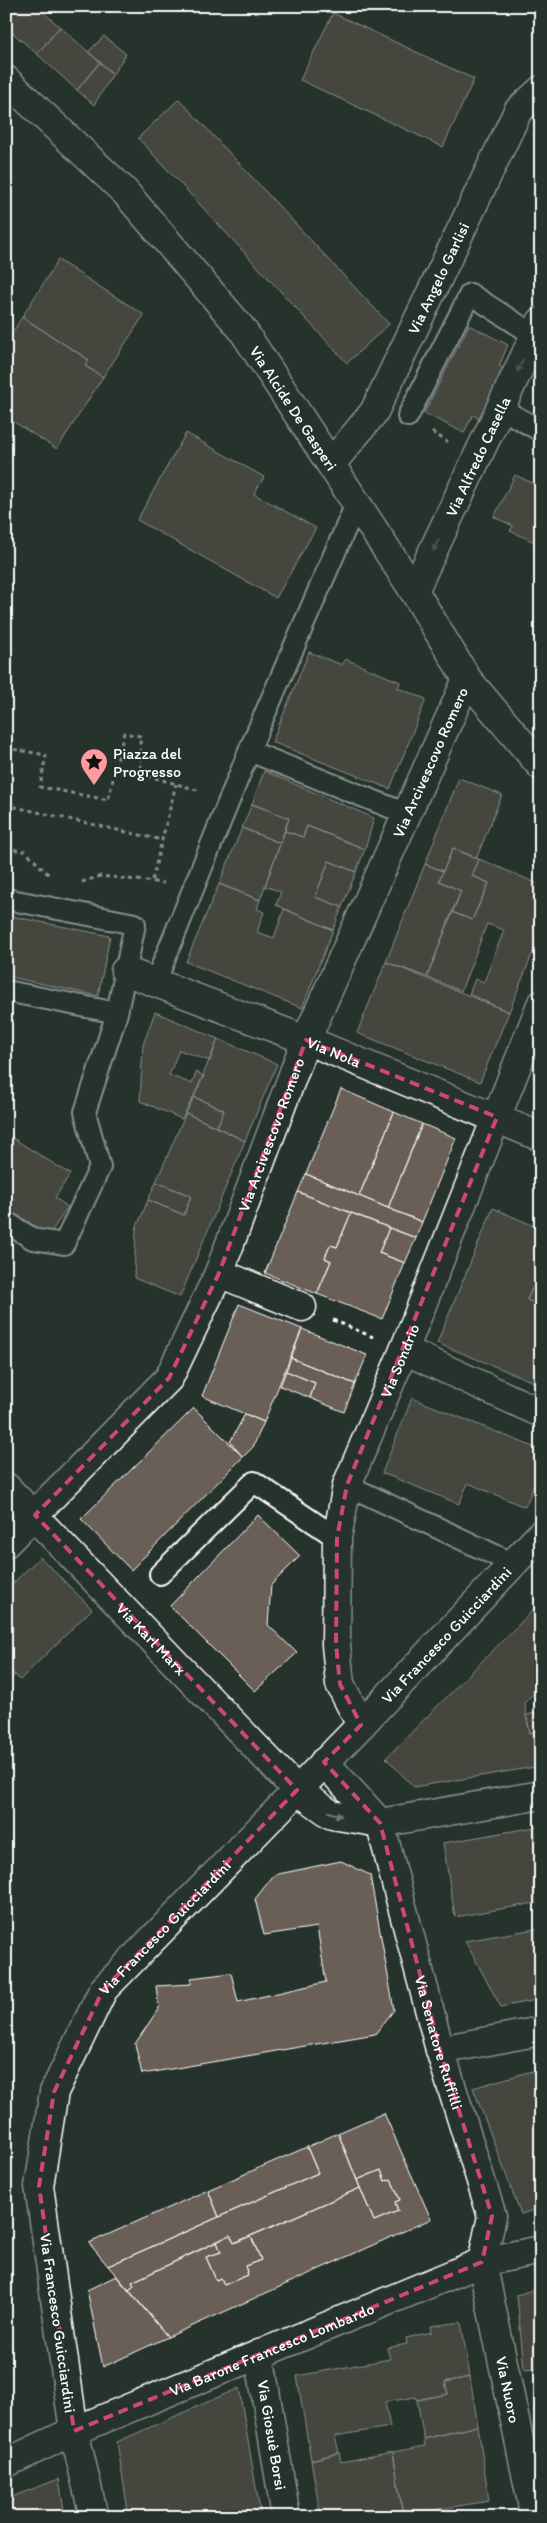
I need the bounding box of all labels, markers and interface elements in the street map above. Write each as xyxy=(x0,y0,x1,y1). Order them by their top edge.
street label: Via Angelo Garlisi xyxy=(403,219,473,337)
street label: Via Alcide De Gasperi xyxy=(246,342,342,474)
one-way arrow xyxy=(516,359,524,373)
street label: Via Alfredo Casella xyxy=(441,392,514,520)
one-way arrow xyxy=(432,538,440,552)
street label: Via Arcivescovo Romero xyxy=(388,684,472,841)
place label: Piazza del Progresso xyxy=(113,744,182,781)
place icon: Piazza del Progresso xyxy=(79,747,109,786)
street label: Via Nola xyxy=(304,1032,365,1071)
street label: Via Arcivescovo Romero xyxy=(233,1055,308,1214)
street label: Via Sondrio xyxy=(375,1321,423,1401)
street label: Via Francesco Guicciardini xyxy=(377,1562,515,1707)
street label: Via Karl Marx xyxy=(112,1598,191,1679)
one-way arrow xyxy=(328,1811,343,1819)
street label: Via Francesco Guicciardini xyxy=(94,1855,234,1999)
street label: Via Senatore Ruffilli xyxy=(411,1973,467,2112)
street label: Via Francesco Guicciardini xyxy=(36,2232,80,2414)
street label: Via Barone Francesco Lombardo xyxy=(166,2298,377,2400)
street label: Via Nuoro xyxy=(492,2355,525,2425)
street label: Via Giosuè Borsi xyxy=(254,2378,291,2491)

